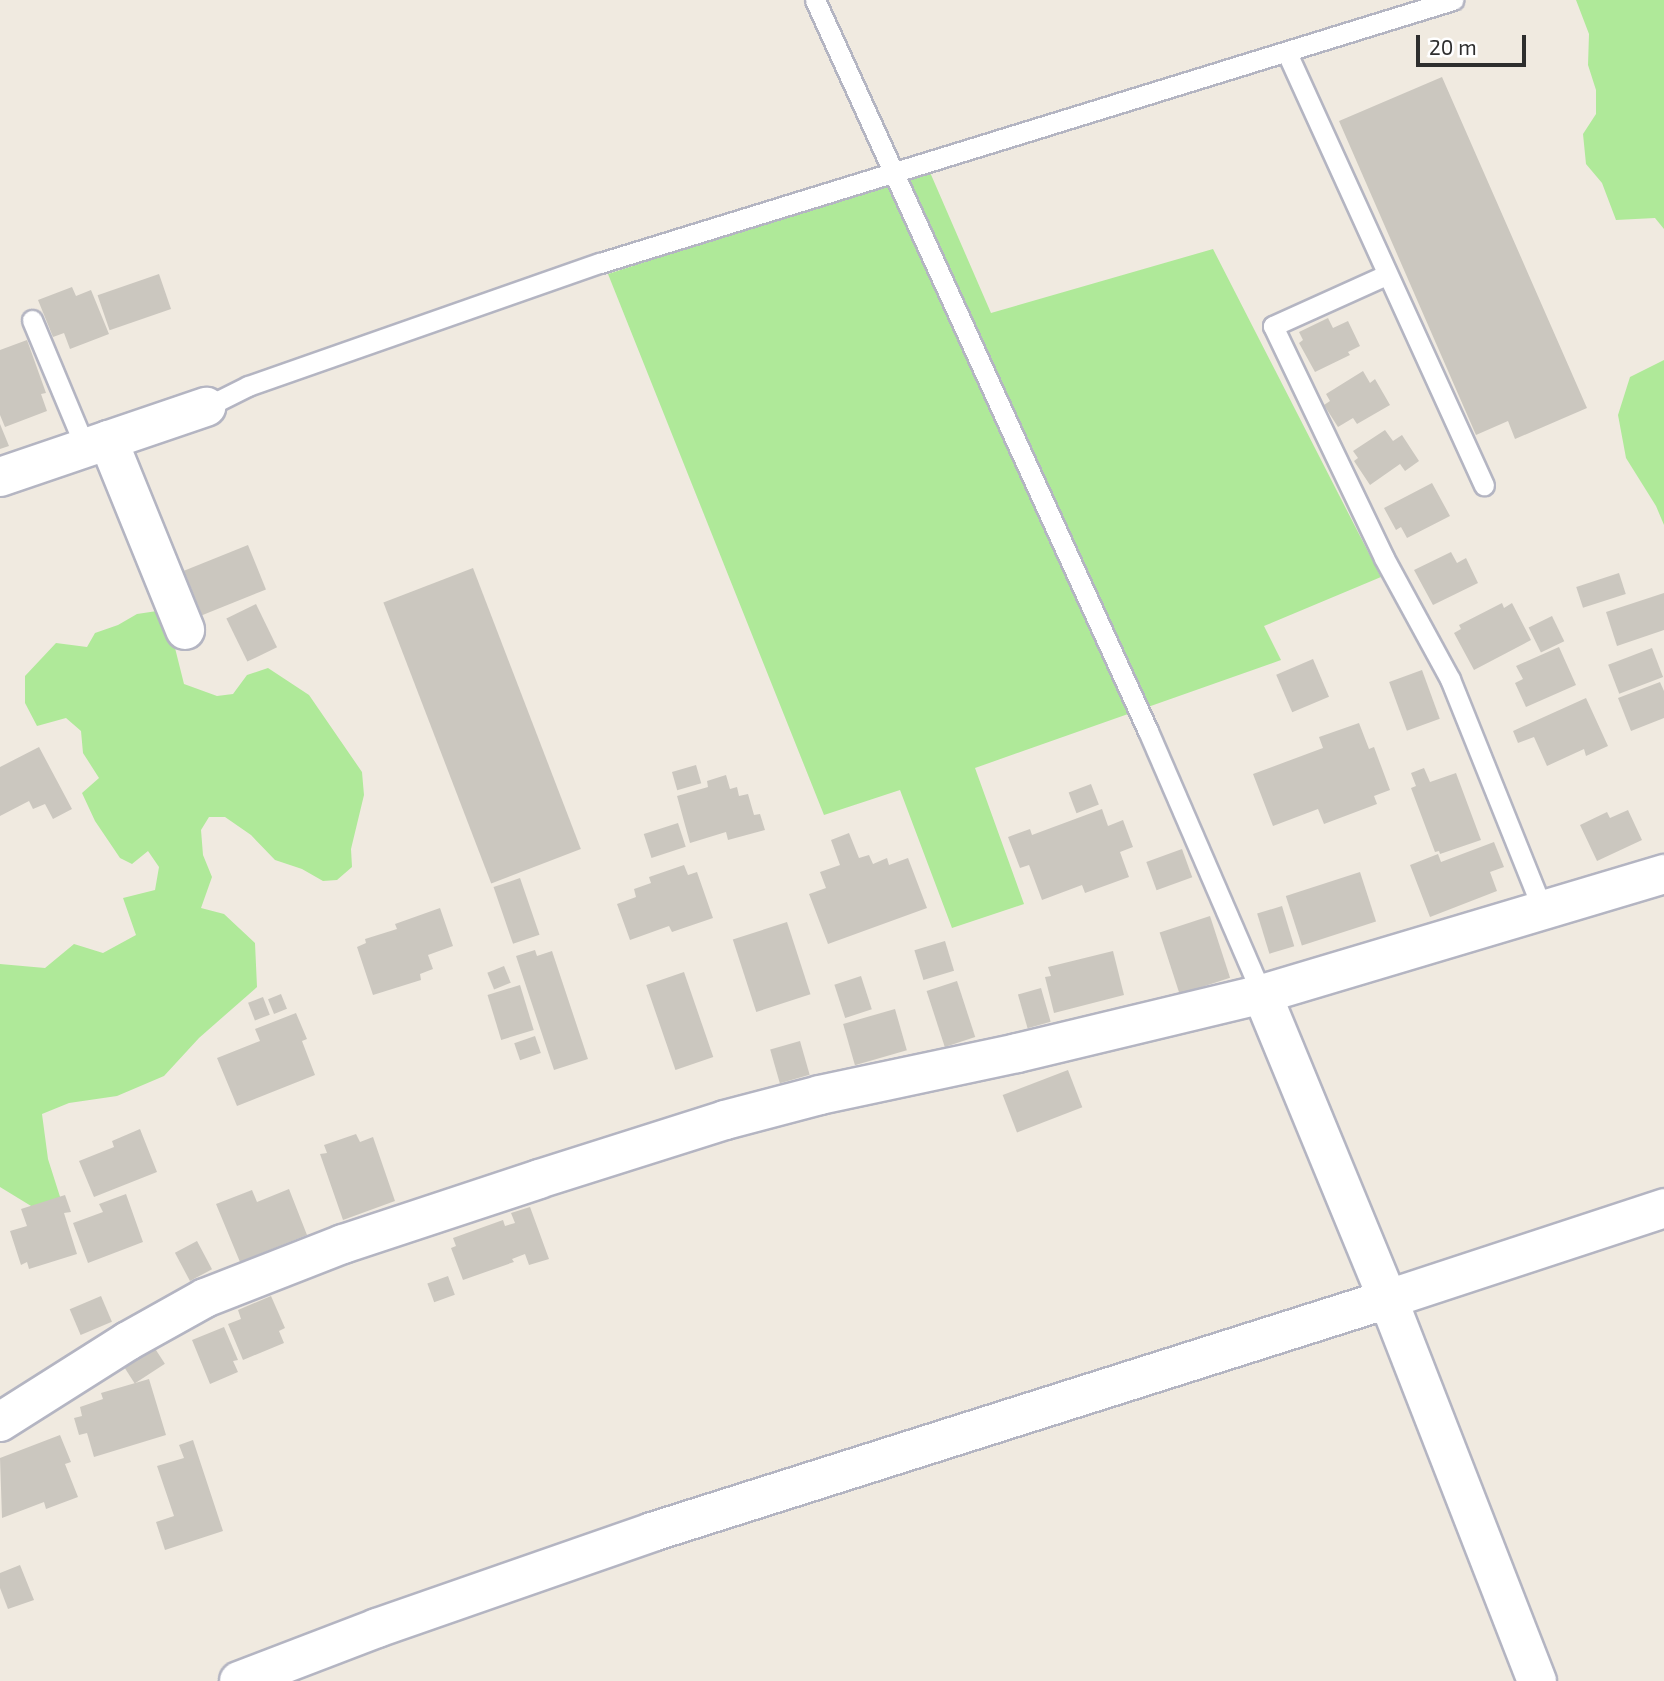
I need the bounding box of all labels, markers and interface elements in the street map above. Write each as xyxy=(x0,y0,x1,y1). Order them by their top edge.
scale bar xyxy=(1419,21,1529,65)
text: 20 m xyxy=(1429,34,1477,59)

